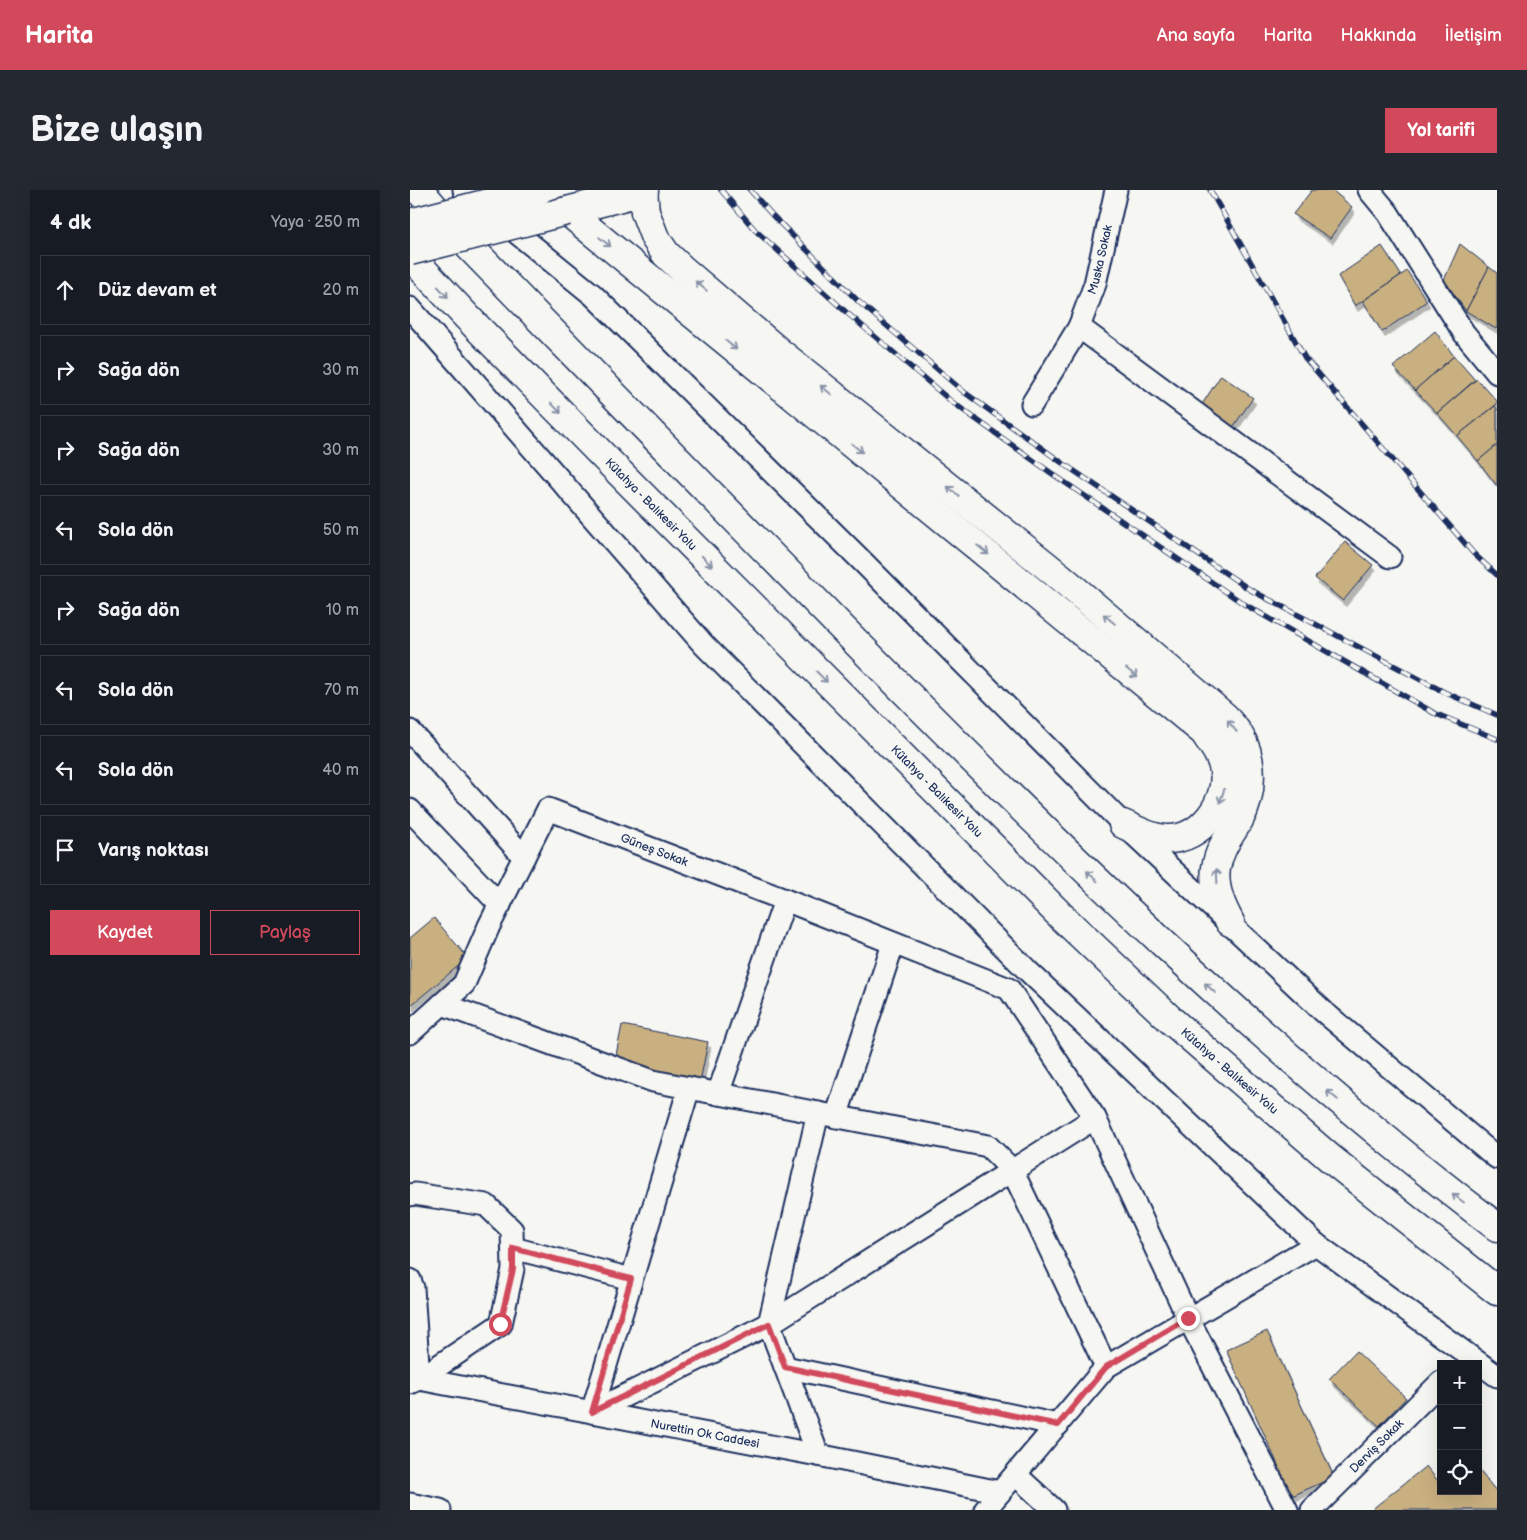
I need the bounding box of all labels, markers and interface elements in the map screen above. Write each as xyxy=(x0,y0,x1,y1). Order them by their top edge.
text: Harita xyxy=(25,21,93,50)
text: Ana sayfa xyxy=(1157,25,1235,46)
text: Harita xyxy=(1263,25,1312,46)
text: Hakkında xyxy=(1340,25,1416,46)
text: İletişim xyxy=(1444,25,1502,46)
button: Yol tarifi xyxy=(1385,108,1497,153)
text: Bize ulaşın xyxy=(30,109,203,152)
text: 4 dk xyxy=(50,210,91,235)
text: Yaya · 250 m xyxy=(271,213,360,232)
street label: Muska Sokak xyxy=(1084,223,1116,297)
one-way arrow xyxy=(598,237,611,248)
icon: ahead xyxy=(51,276,79,304)
text: Düz devam et xyxy=(98,279,217,302)
one-way arrow xyxy=(694,280,707,292)
text: 20 m xyxy=(323,281,359,300)
one-way arrow xyxy=(437,285,449,298)
one-way arrow xyxy=(724,339,737,350)
icon: right xyxy=(51,356,79,384)
text: Sağa dön xyxy=(98,359,180,382)
text: 30 m xyxy=(322,361,359,380)
one-way arrow xyxy=(820,384,833,395)
one-way arrow xyxy=(550,402,562,415)
icon: right xyxy=(51,436,79,464)
text: Sağa dön xyxy=(98,439,180,462)
text: 30 m xyxy=(322,441,359,460)
one-way arrow xyxy=(850,442,863,453)
street label: Kütahya - Balıkesir Yolu xyxy=(602,455,700,553)
one-way arrow xyxy=(946,486,959,497)
icon: left xyxy=(51,516,79,544)
text: Sola dön xyxy=(98,519,174,542)
text: 50 m xyxy=(323,521,359,540)
one-way arrow xyxy=(976,545,989,556)
one-way arrow xyxy=(701,555,713,567)
icon: right xyxy=(51,596,79,624)
text: Sağa dön xyxy=(98,599,180,622)
text: 10 m xyxy=(326,601,359,620)
one-way arrow xyxy=(1103,614,1116,625)
one-way arrow xyxy=(1126,668,1139,679)
one-way arrow xyxy=(816,671,828,683)
icon: left xyxy=(51,676,79,704)
text: Sola dön xyxy=(98,679,174,702)
text: 70 m xyxy=(324,681,359,700)
one-way arrow xyxy=(1226,720,1237,733)
street label: Kütahya - Balıkesir Yolu xyxy=(888,742,986,840)
icon: left xyxy=(51,756,79,784)
text: Sola dön xyxy=(98,759,174,782)
text: 40 m xyxy=(322,761,359,780)
one-way arrow xyxy=(1216,788,1226,804)
street label: Güneş Sokak xyxy=(618,830,690,870)
icon: arrive xyxy=(51,836,79,864)
text: Varış noktası xyxy=(98,839,209,862)
one-way arrow xyxy=(1212,869,1221,885)
one-way arrow xyxy=(1086,870,1099,882)
button: Kaydet xyxy=(50,910,200,955)
button: Paylaş xyxy=(210,910,360,955)
one-way arrow xyxy=(1204,982,1217,993)
street label: Kütahya - Balıkesir Yolu xyxy=(1178,1025,1281,1117)
one-way arrow xyxy=(1326,1089,1339,1100)
one-way arrow xyxy=(1452,1192,1465,1203)
route end xyxy=(1177,1307,1200,1330)
route start xyxy=(489,1313,512,1336)
map controls xyxy=(1437,1360,1482,1495)
button: + xyxy=(1437,1360,1482,1405)
button: − xyxy=(1437,1405,1482,1450)
street label: Nurettin Ok Caddesi xyxy=(649,1416,761,1451)
street label: Derviş Sokak xyxy=(1346,1416,1407,1476)
button: locate xyxy=(1437,1450,1482,1495)

